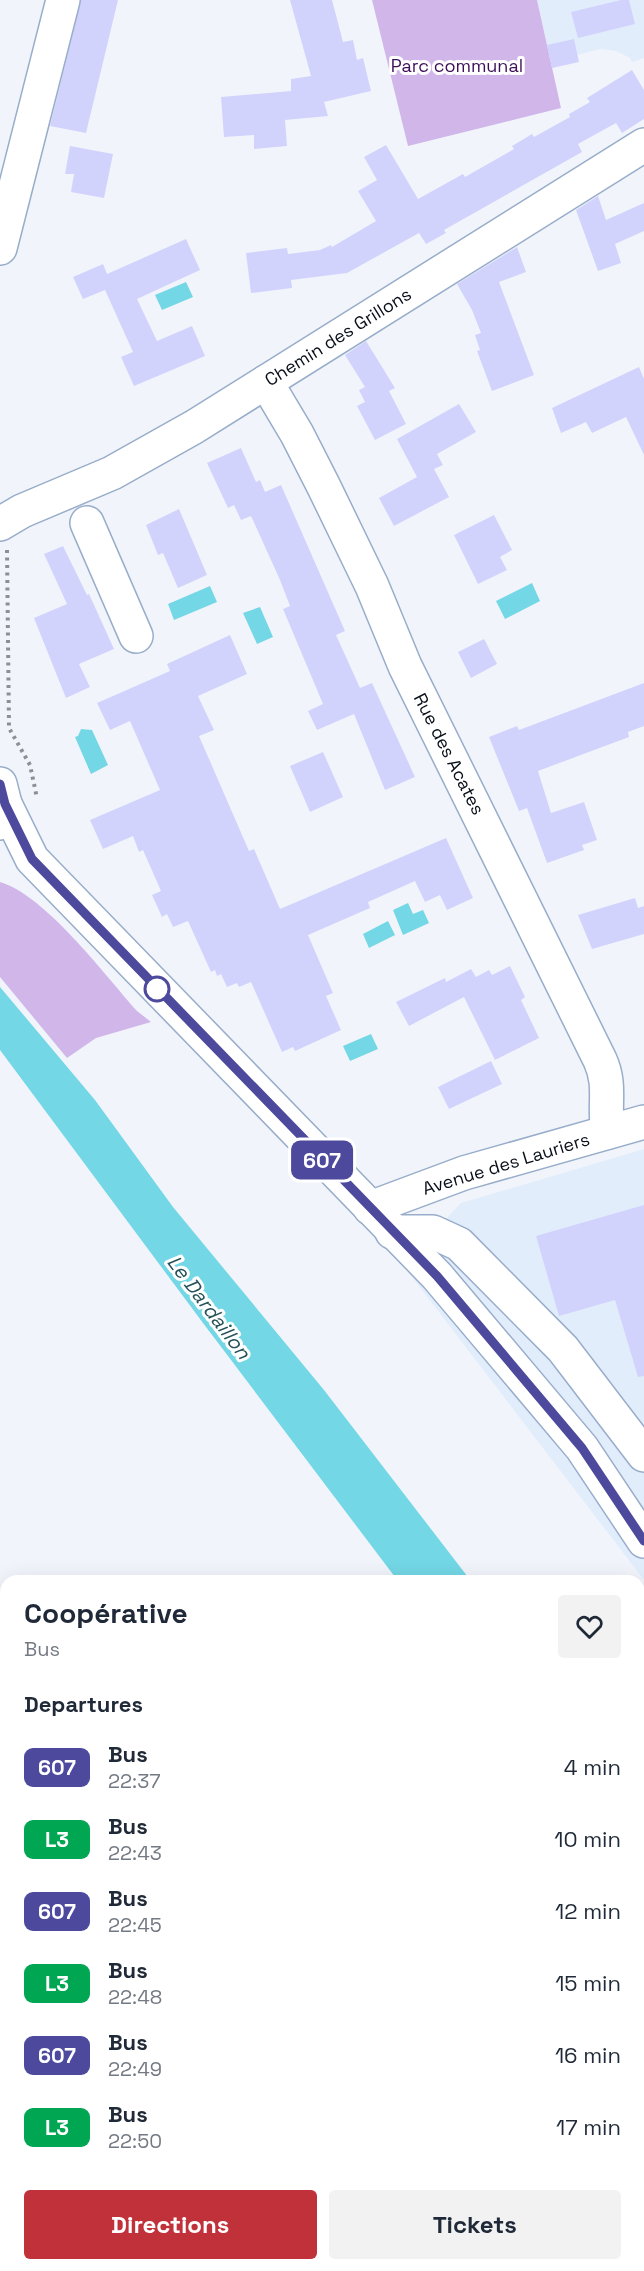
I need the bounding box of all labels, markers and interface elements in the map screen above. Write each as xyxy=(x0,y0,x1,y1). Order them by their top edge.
park label: Parc communal xyxy=(391,54,523,77)
street label: Chemin des Grillons xyxy=(260,282,415,391)
street label: Rue des Acates xyxy=(409,689,490,819)
unlabelled marker xyxy=(144,976,170,1002)
street label: Avenue des Lauriers xyxy=(420,1127,592,1200)
line badge: 607 xyxy=(288,1140,356,1180)
text: 607 xyxy=(303,1147,341,1174)
water label: Le Dardaillon xyxy=(161,1250,257,1365)
text: Coopérative xyxy=(24,1595,188,1631)
button: heart xyxy=(558,1595,621,1658)
text: Bus xyxy=(24,1636,60,1662)
text: Departures xyxy=(24,1690,143,1718)
text: Bus xyxy=(108,1740,148,1768)
text: 4 min xyxy=(564,1753,621,1781)
text: 607 xyxy=(38,1754,76,1781)
text: 22:37 xyxy=(108,1768,161,1794)
text: Bus xyxy=(108,1812,148,1840)
text: 10 min xyxy=(554,1825,621,1853)
text: L3 xyxy=(45,1826,69,1853)
text: 22:43 xyxy=(108,1840,162,1866)
text: Bus xyxy=(108,1884,148,1912)
text: 12 min xyxy=(555,1897,621,1925)
text: 607 xyxy=(38,1898,76,1925)
text: 22:45 xyxy=(108,1912,162,1938)
text: Bus xyxy=(108,1956,148,1984)
text: 15 min xyxy=(555,1969,621,1997)
text: L3 xyxy=(45,1970,69,1997)
text: 22:48 xyxy=(108,1984,162,2010)
text: Bus xyxy=(108,2028,148,2056)
text: 16 min xyxy=(555,2041,621,2069)
text: 607 xyxy=(38,2042,76,2069)
text: 22:49 xyxy=(108,2056,162,2082)
text: Bus xyxy=(108,2100,148,2128)
text: 17 min xyxy=(556,2113,621,2141)
text: L3 xyxy=(45,2114,69,2141)
text: 22:50 xyxy=(108,2128,162,2154)
button: Directions xyxy=(24,2190,317,2259)
button: Tickets xyxy=(329,2190,621,2259)

